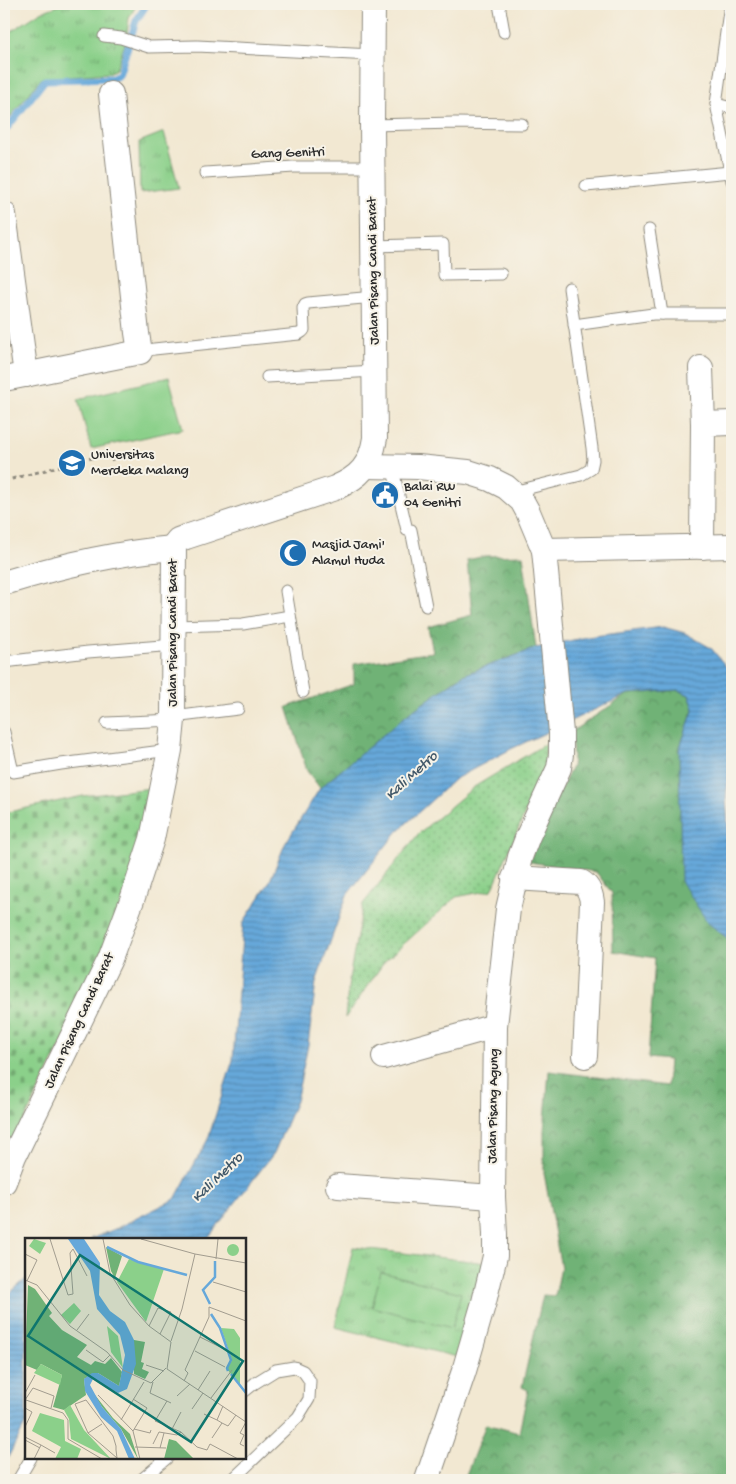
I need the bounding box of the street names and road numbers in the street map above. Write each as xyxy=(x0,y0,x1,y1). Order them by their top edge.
street label: Gang Genitri xyxy=(251,144,325,164)
street label: Jalan Pisang Candi Barat xyxy=(364,196,384,345)
street label: Jalan Pisang Candi Barat xyxy=(165,558,182,707)
street label: Jalan Pisang Candi Barat xyxy=(41,949,119,1091)
street label: Jalan Pisang Agung xyxy=(484,1048,504,1164)

